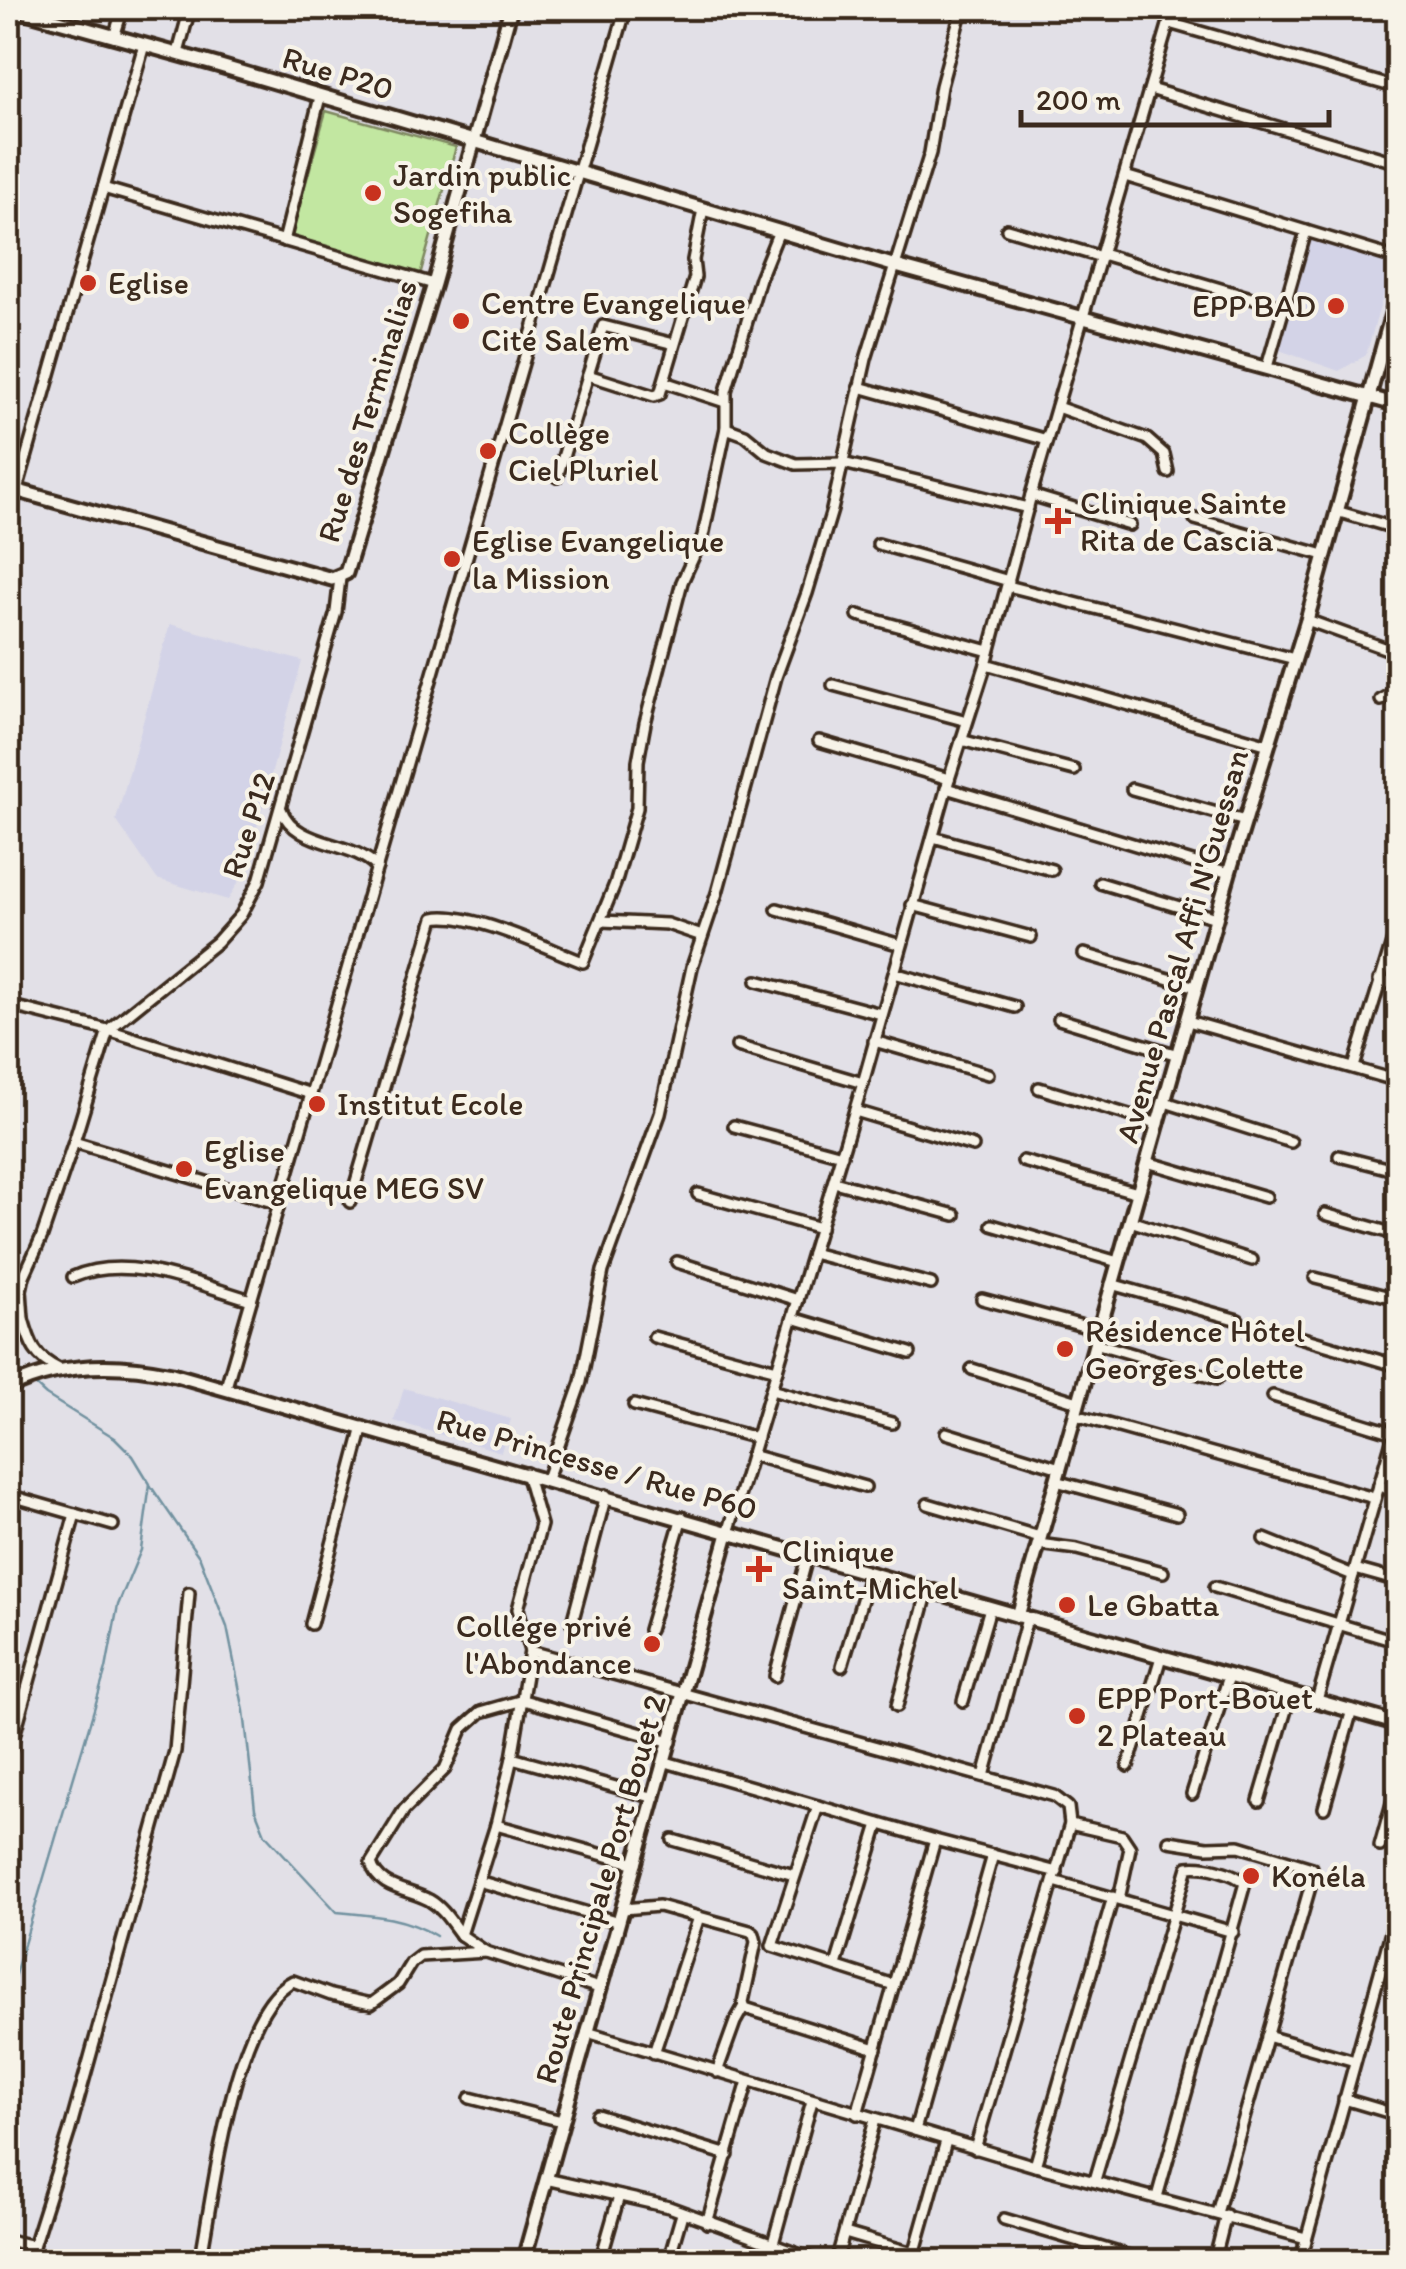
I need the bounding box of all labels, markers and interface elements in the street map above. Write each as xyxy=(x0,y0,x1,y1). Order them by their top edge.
street label: Rue P20 xyxy=(278,38,398,108)
scale bar xyxy=(1021,65,1328,127)
text: 200 m xyxy=(1036,81,1121,118)
place label: Jardin public Sogefiha xyxy=(393,156,572,231)
marker: Jardin public Sogefiha xyxy=(362,182,384,204)
place label: Eglise xyxy=(108,264,189,302)
marker: Eglise xyxy=(77,272,99,294)
street label: Rue des Terminalias xyxy=(309,275,425,547)
place label: Centre Evangelique Cité Salem xyxy=(481,284,746,359)
place label: EPP BAD xyxy=(1192,287,1316,325)
marker: EPP BAD xyxy=(1325,295,1347,317)
marker: Centre Evangelique Cité Salem xyxy=(450,310,472,332)
place label: Collège Ciel Pluriel xyxy=(508,414,659,489)
marker: Collège Ciel Pluriel xyxy=(477,440,499,462)
place label: Clinique Sainte Rita de Cascia xyxy=(1080,484,1287,559)
marker: Clinique Sainte Rita de Cascia xyxy=(1045,508,1071,534)
place label: Eglise Evangelique la Mission xyxy=(472,522,724,597)
marker: Eglise Evangelique la Mission xyxy=(441,548,463,570)
street label: Avenue Pascal Affi N'Guessan xyxy=(1108,745,1256,1147)
street label: Rue P12 xyxy=(213,767,283,883)
place label: Institut Ecole xyxy=(337,1085,523,1123)
marker: Institut Ecole xyxy=(306,1093,328,1115)
place label: Eglise Evangelique MEG SV xyxy=(204,1132,484,1207)
marker: Eglise Evangelique MEG SV xyxy=(173,1158,195,1180)
place label: Résidence Hôtel Georges Colette xyxy=(1085,1312,1305,1387)
marker: Résidence Hôtel Georges Colette xyxy=(1054,1338,1076,1360)
street label: Rue Princesse / Rue P60 xyxy=(432,1400,762,1528)
place label: Clinique Saint-Michel xyxy=(782,1532,958,1607)
marker: Clinique Saint-Michel xyxy=(746,1556,772,1582)
place label: Le Gbatta xyxy=(1087,1586,1220,1624)
marker: Le Gbatta xyxy=(1056,1594,1078,1616)
place label: Collége privé l'Abondance xyxy=(456,1607,632,1682)
marker: Collége privé l'Abondance xyxy=(641,1633,663,1655)
place label: EPP Port-Bouet 2 Plateau xyxy=(1097,1679,1313,1754)
street label: Route Principale Port Bouet 2 xyxy=(526,1690,674,2088)
marker: EPP Port-Bouet 2 Plateau xyxy=(1066,1705,1088,1727)
place label: Konéla xyxy=(1271,1857,1366,1895)
marker: Konéla xyxy=(1240,1865,1262,1887)

